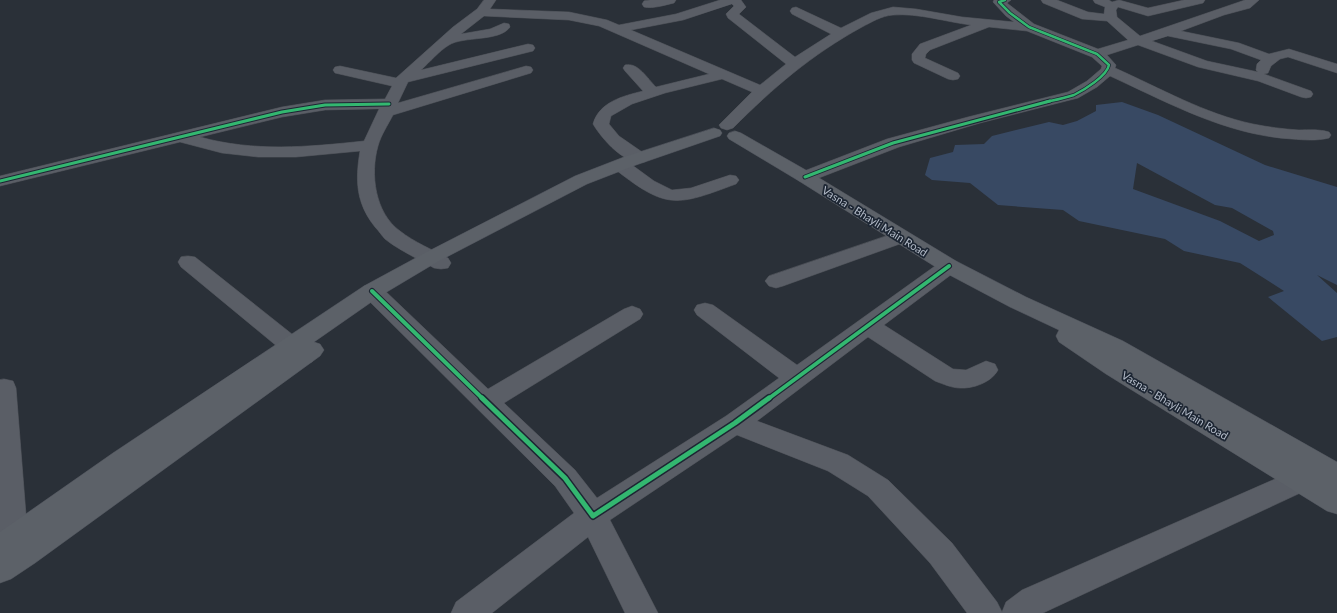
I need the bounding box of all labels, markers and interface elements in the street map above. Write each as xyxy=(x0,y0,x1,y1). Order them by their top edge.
street label: Vasna - Bhayli Main Road xyxy=(820,183,930,259)
street label: Vasna - Bhayli Main Road xyxy=(1119,368,1231,442)

